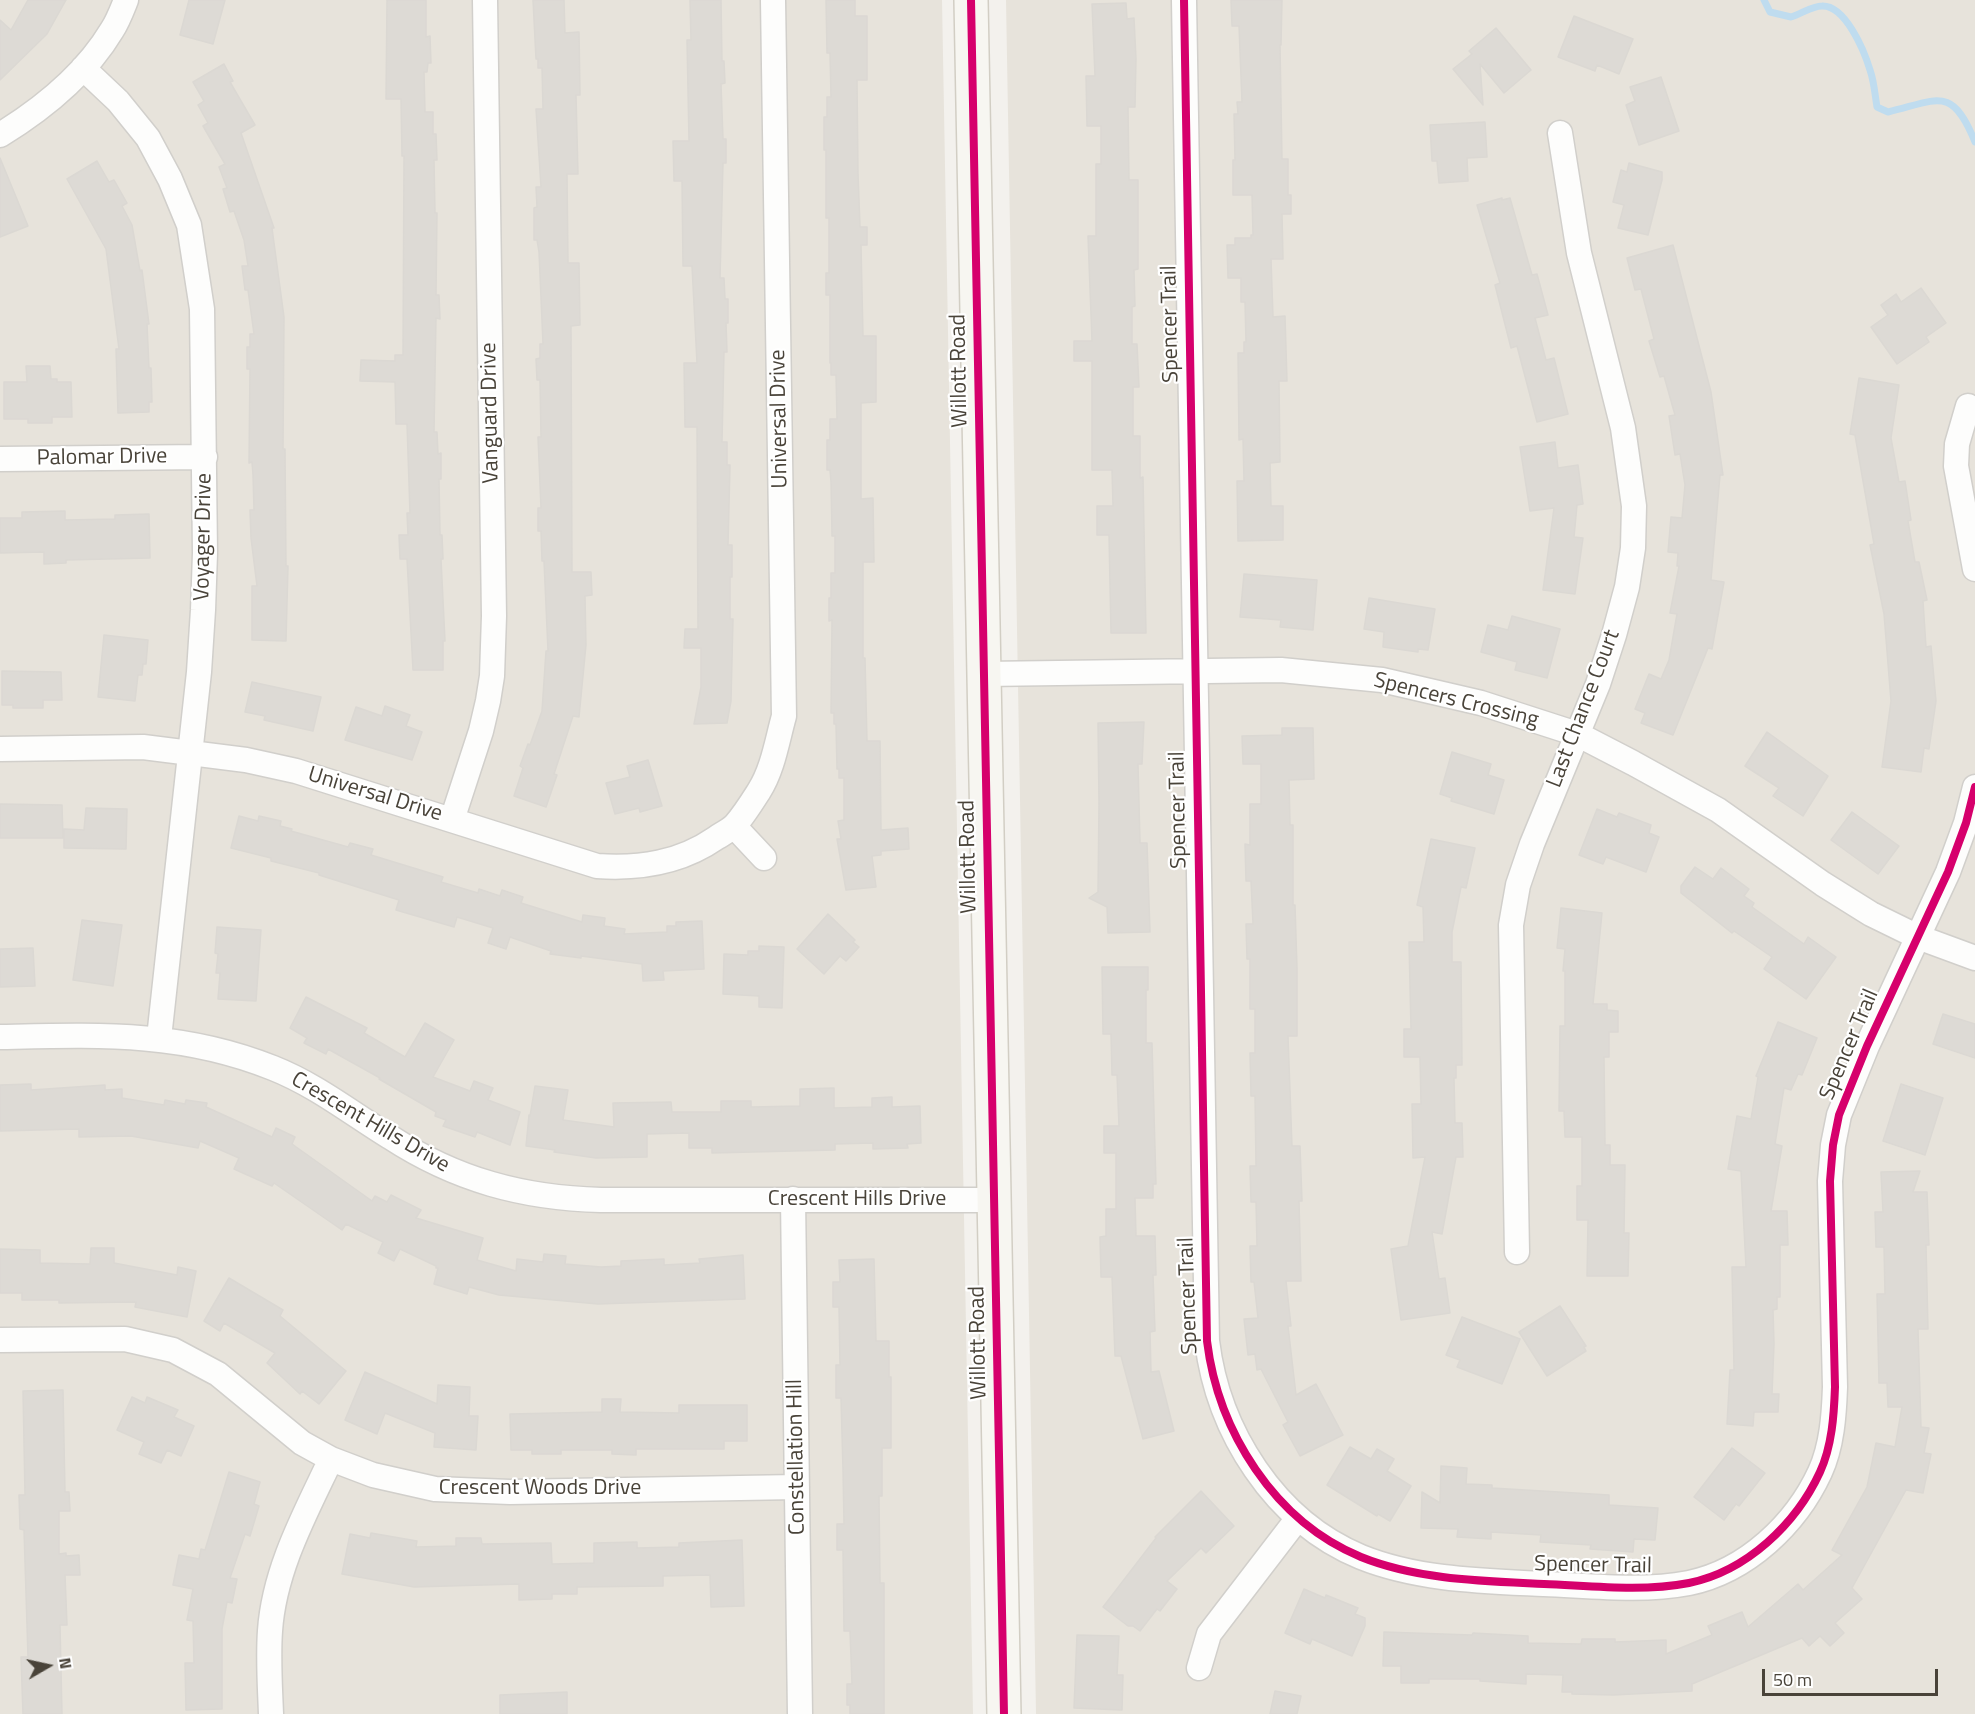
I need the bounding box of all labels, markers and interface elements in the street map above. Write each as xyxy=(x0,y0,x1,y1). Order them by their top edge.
street label: Spencer Trail xyxy=(1157,265,1185,383)
street label: Willott Road xyxy=(946,314,974,428)
street label: Vanguard Drive xyxy=(477,342,505,484)
street label: Universal Drive xyxy=(766,349,794,489)
street label: Palomar Drive xyxy=(36,444,168,472)
street label: Voyager Drive xyxy=(190,473,218,601)
street label: Last Chance Court xyxy=(1542,626,1626,792)
street label: Spencers Crossing xyxy=(1371,668,1541,734)
street label: Spencer Trail xyxy=(1165,751,1193,869)
street label: Universal Drive xyxy=(305,762,445,828)
street label: Willott Road xyxy=(955,800,983,914)
street label: Spencer Trail xyxy=(1815,986,1885,1104)
street label: Crescent Hills Drive xyxy=(286,1067,454,1179)
street label: Crescent Hills Drive xyxy=(768,1187,946,1213)
street label: Spencer Trail xyxy=(1174,1237,1204,1355)
street label: Willott Road xyxy=(965,1286,993,1400)
street label: Constellation Hill xyxy=(782,1379,812,1535)
street label: Crescent Woods Drive xyxy=(439,1476,641,1502)
street label: Spencer Trail xyxy=(1534,1552,1652,1580)
north arrow xyxy=(18,1636,78,1696)
text: N xyxy=(53,1656,78,1671)
scale bar xyxy=(1765,1657,1940,1695)
text: 50 m xyxy=(1773,1666,1812,1693)

